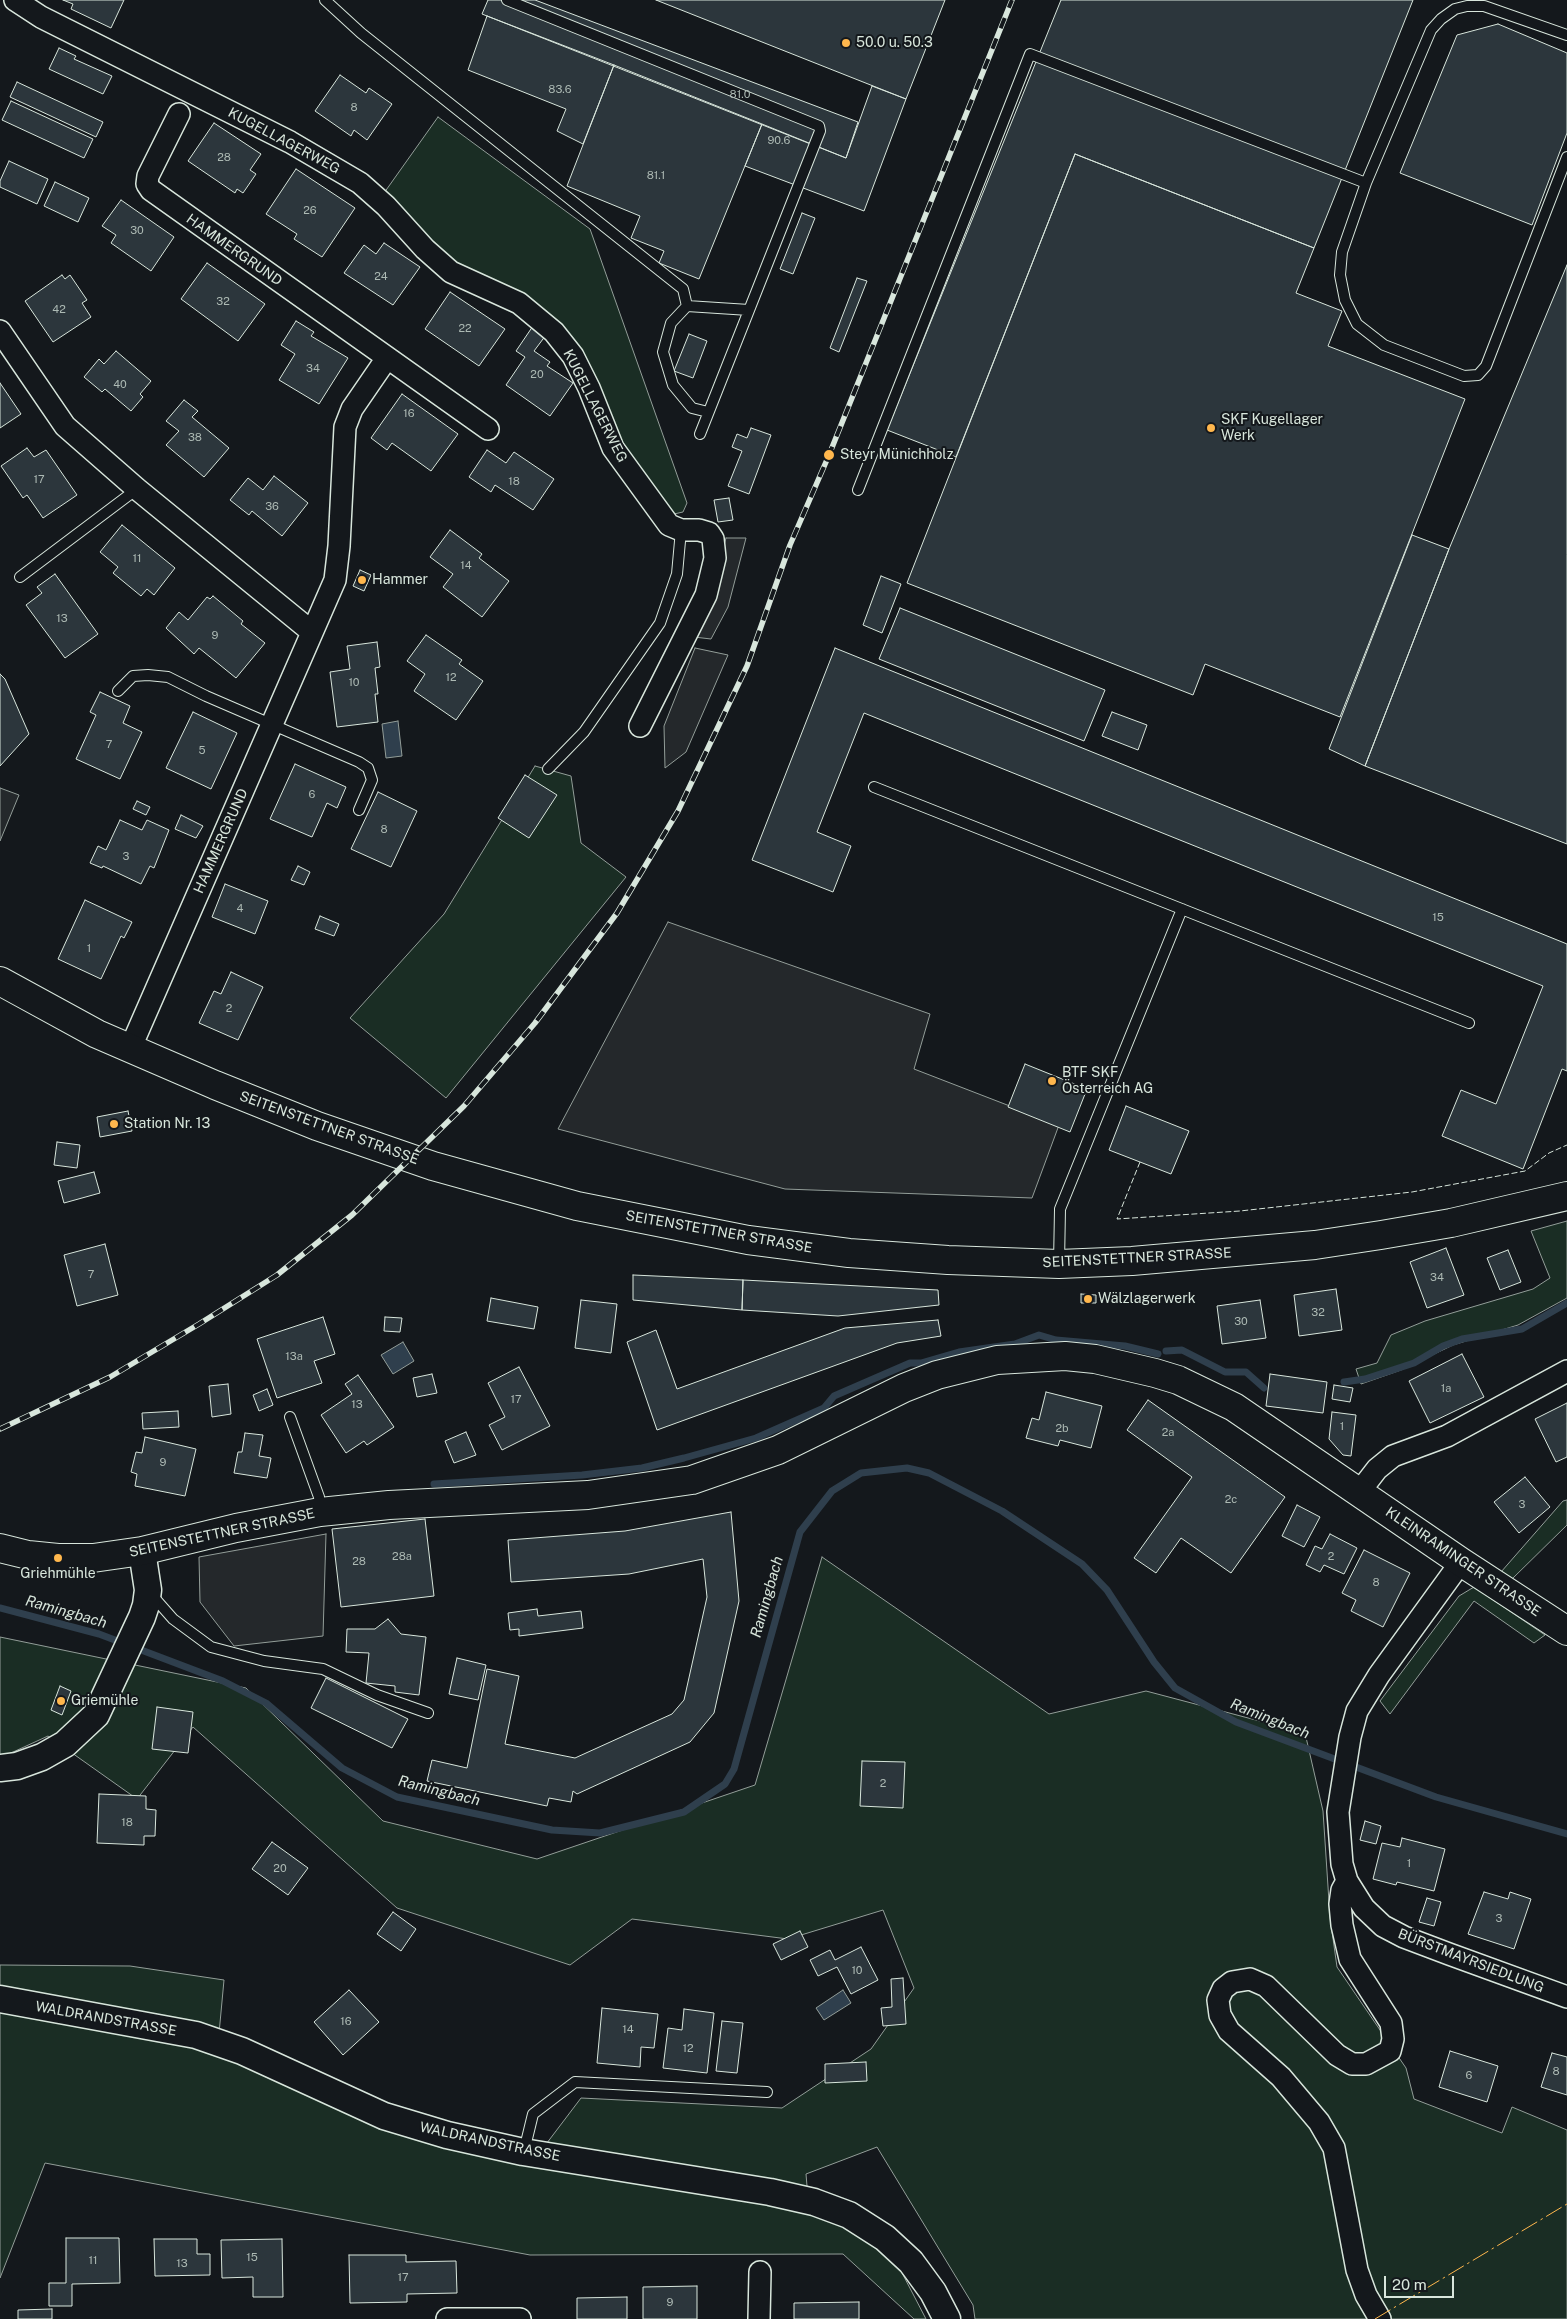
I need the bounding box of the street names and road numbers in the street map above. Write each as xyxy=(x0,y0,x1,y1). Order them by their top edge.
street label: KUGELLAGERWEG xyxy=(225,104,343,178)
street label: HAMMERGRUND xyxy=(183,211,285,289)
street label: KUGELLAGERWEG xyxy=(559,347,631,465)
street label: HAMMERGRUND xyxy=(190,786,252,896)
street label: SEITENSTETTNER STRASSE xyxy=(237,1088,421,1168)
street label: SEITENSTETTNER STRASSE xyxy=(624,1207,814,1257)
street label: SEITENSTETTNER STRASSE xyxy=(1042,1245,1232,1271)
street label: KLEINRAMINGER STRASSE xyxy=(1382,1504,1544,1620)
street label: SEITENSTETTNER STRASSE xyxy=(128,1505,316,1561)
street label: BÜRSTMAYRSIEDLUNG xyxy=(1396,1925,1546,1997)
street label: WALDRANDSTRASSE xyxy=(34,1998,178,2040)
street label: WALDRANDSTRASSE xyxy=(418,2119,562,2165)

